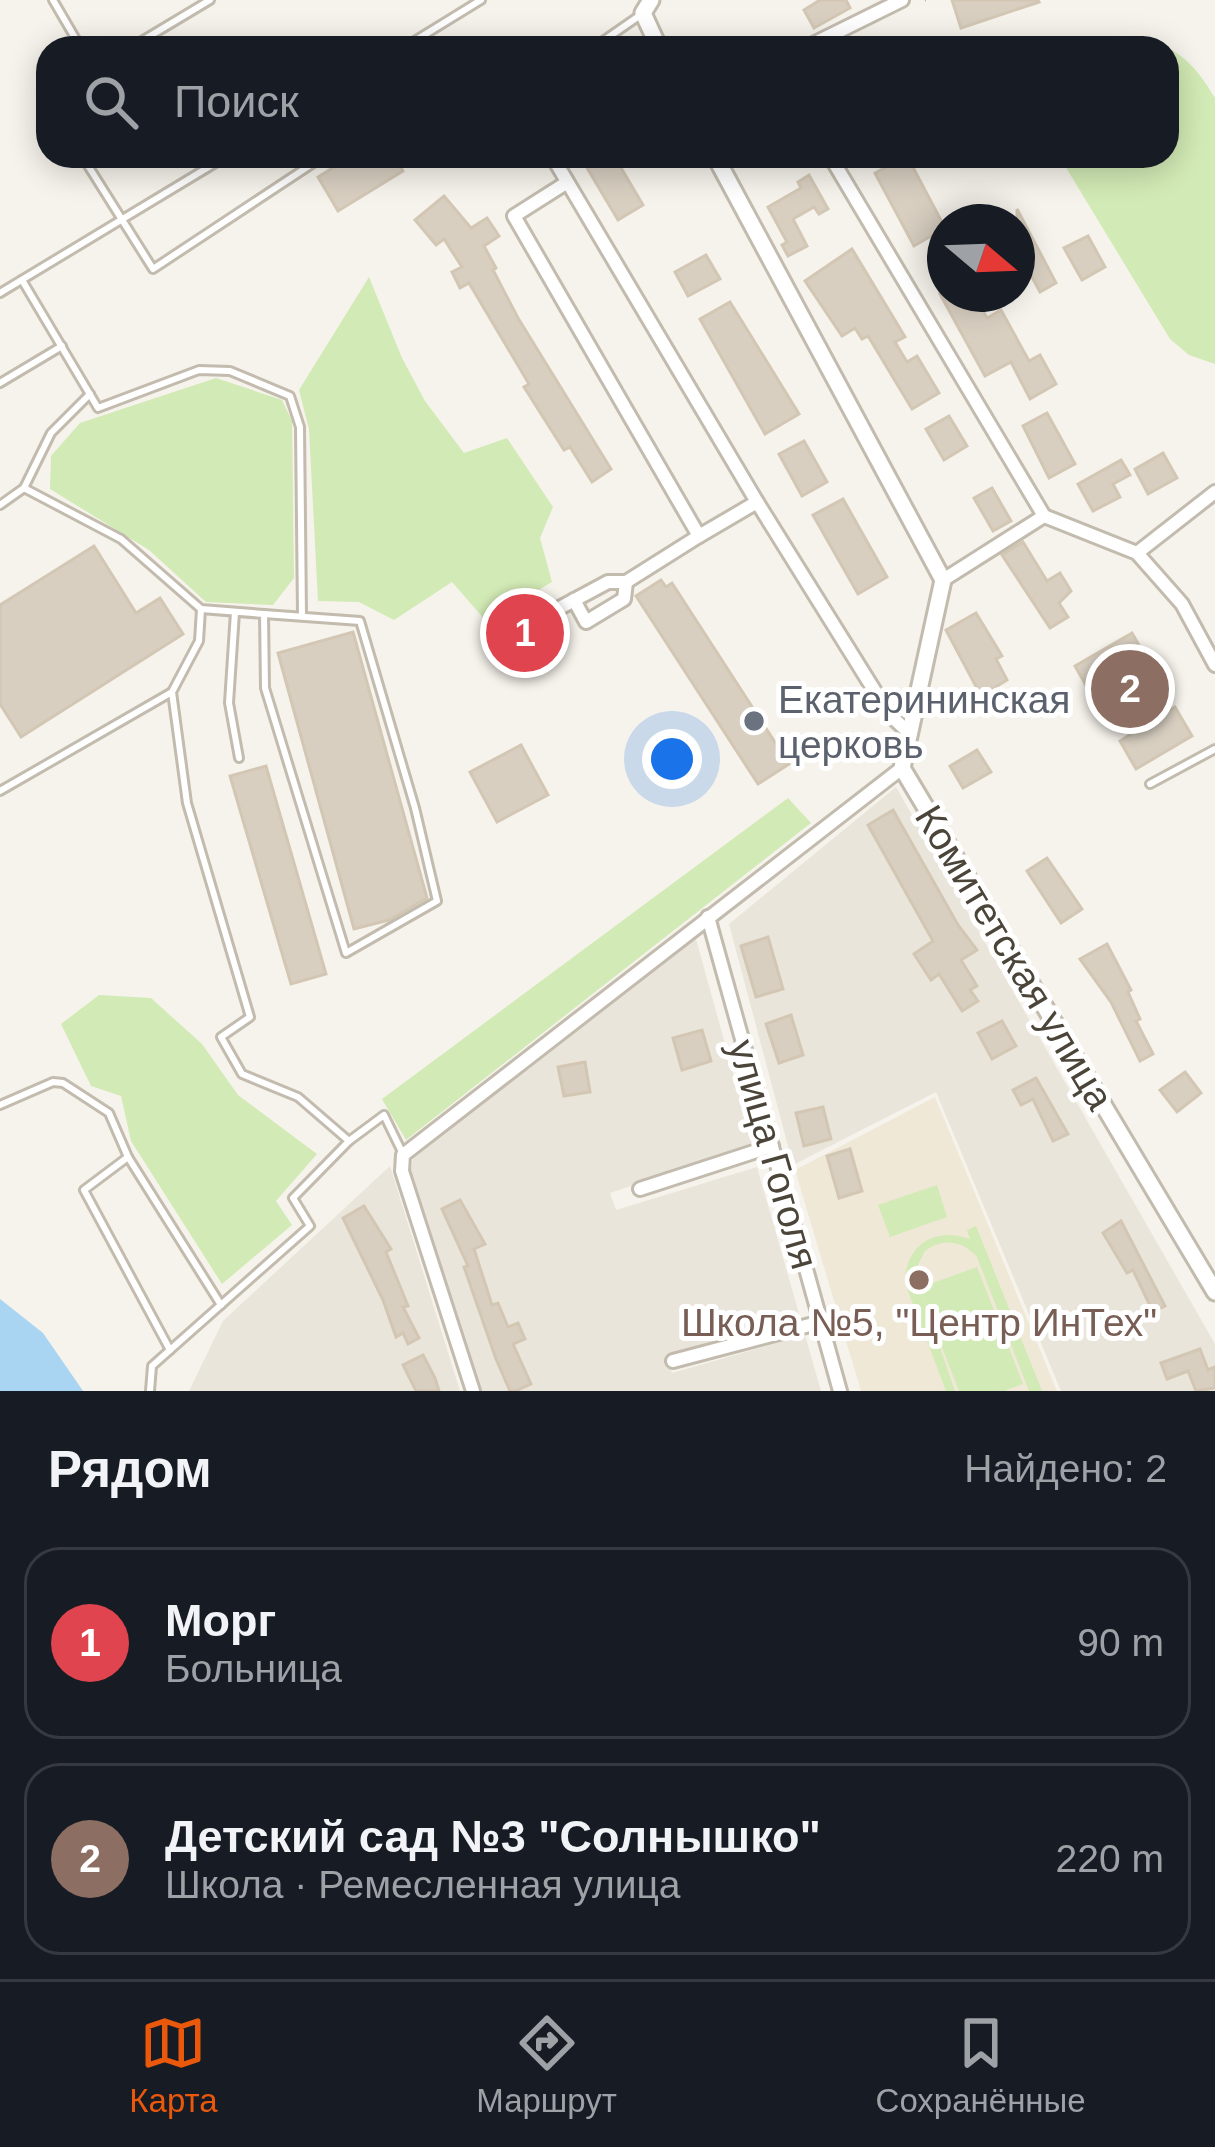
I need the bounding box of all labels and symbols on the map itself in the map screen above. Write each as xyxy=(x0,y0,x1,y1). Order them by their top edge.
north arrow xyxy=(927,204,1035,312)
pin: 1 xyxy=(486,588,564,678)
pin: 2 xyxy=(1091,644,1169,734)
place label: Екатерининская церковь xyxy=(778,678,1070,766)
marker: Екатерининская церковь xyxy=(741,708,767,734)
your location xyxy=(642,729,702,789)
street label: Комитетская улица xyxy=(907,798,1122,1117)
street label: улица Гоголя xyxy=(720,1035,827,1274)
marker: Школа №5, "Центр ИнТех" xyxy=(906,1267,932,1293)
place label: Школа №5, "Центр ИнТех" xyxy=(681,1301,1157,1344)

